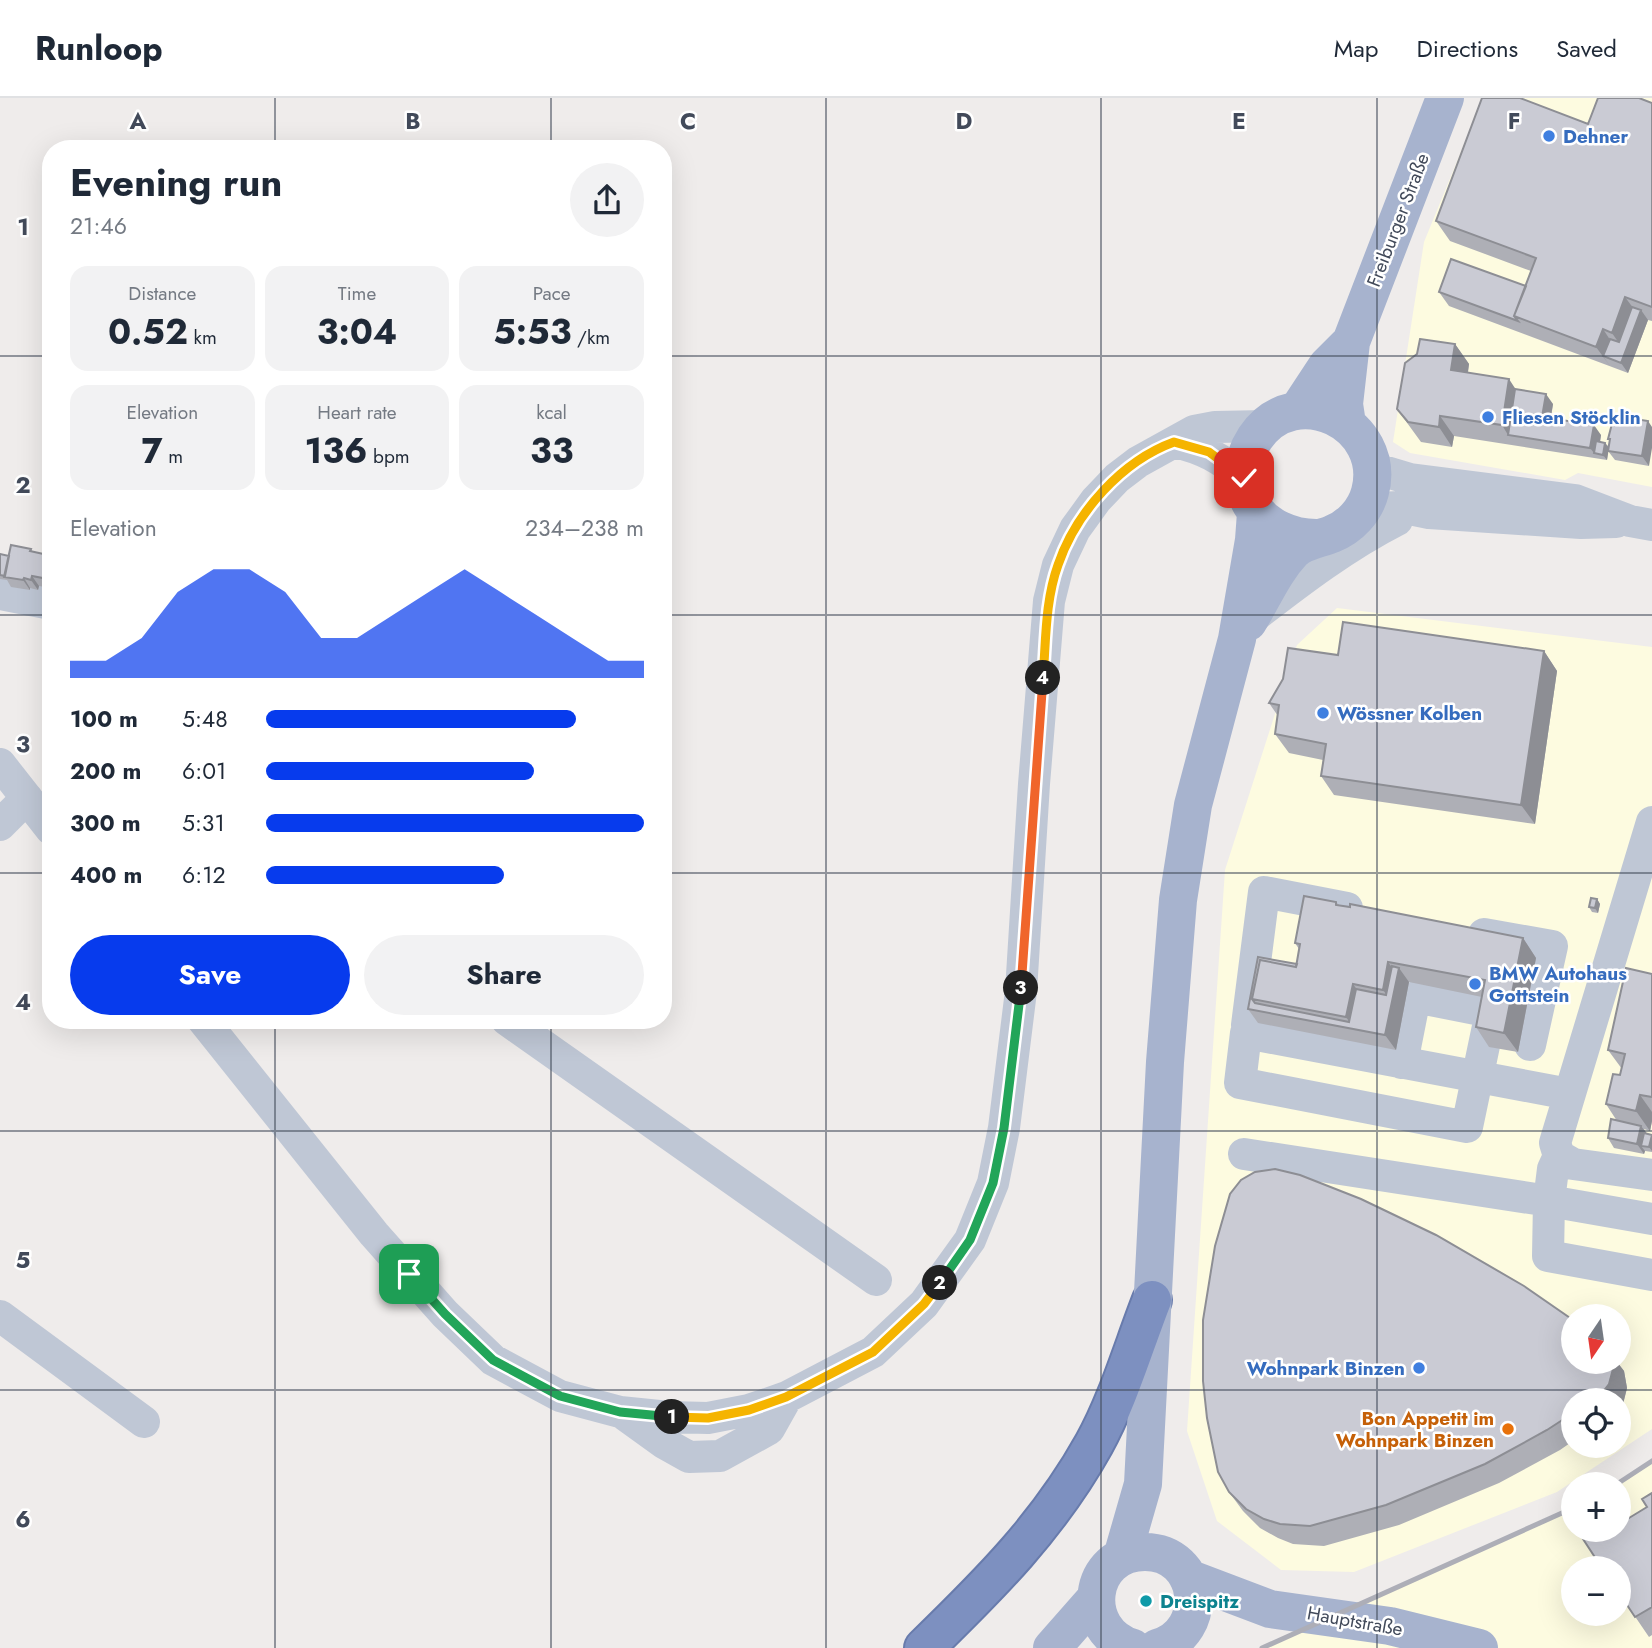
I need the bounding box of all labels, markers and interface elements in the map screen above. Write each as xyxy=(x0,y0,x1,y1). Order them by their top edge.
text: Runloop xyxy=(35,25,163,72)
text: Map xyxy=(1334,31,1379,66)
text: Directions xyxy=(1417,31,1518,66)
text: Saved xyxy=(1556,31,1617,66)
text: A xyxy=(129,104,147,138)
text: B xyxy=(405,104,421,138)
text: C xyxy=(680,104,696,138)
text: D xyxy=(956,104,973,138)
text: E xyxy=(1232,104,1246,138)
text: F xyxy=(1508,104,1520,138)
place label: Dehner xyxy=(1563,123,1628,150)
marker: Dehner xyxy=(1541,128,1557,144)
street label: Freiburger Straße xyxy=(1360,149,1436,291)
text: Evening run xyxy=(70,155,282,210)
button: share xyxy=(570,163,644,237)
text: 21:46 xyxy=(70,209,127,243)
text: 1 xyxy=(17,210,29,244)
text: Distance xyxy=(128,280,196,307)
text: Time xyxy=(338,280,376,307)
text: Pace xyxy=(533,280,571,307)
text: 0.52 xyxy=(108,307,188,357)
text: 3:04 xyxy=(317,307,397,357)
text: 5:53 xyxy=(493,307,571,357)
text: km xyxy=(188,324,217,351)
text: /km xyxy=(571,324,610,351)
text: Elevation xyxy=(126,399,198,426)
text: Heart rate xyxy=(317,399,397,426)
text: kcal xyxy=(536,399,567,426)
place label: Fliesen Stöcklin xyxy=(1502,404,1641,431)
marker: Fliesen Stöcklin xyxy=(1480,409,1496,425)
text: 7 xyxy=(142,426,163,476)
text: 136 xyxy=(304,426,367,476)
text: 33 xyxy=(530,426,573,476)
text: m xyxy=(163,443,183,470)
text: bpm xyxy=(367,443,410,470)
pin xyxy=(1214,448,1274,508)
icon: check xyxy=(1225,459,1263,497)
text: 2 xyxy=(15,468,31,502)
text: Elevation xyxy=(70,511,157,545)
text: 234–238 m xyxy=(525,511,644,545)
pin: 4 xyxy=(1026,660,1060,696)
text: 4 xyxy=(1036,664,1049,691)
place label: Wössner Kolben xyxy=(1337,700,1482,727)
text: 100 m xyxy=(70,702,138,736)
text: 5:48 xyxy=(182,702,228,736)
marker: Wössner Kolben xyxy=(1315,705,1331,721)
text: 3 xyxy=(16,727,30,761)
text: 200 m xyxy=(70,754,141,788)
text: 6:01 xyxy=(182,754,226,788)
text: 300 m xyxy=(70,806,141,840)
text: 5:31 xyxy=(182,806,225,840)
text: 400 m xyxy=(70,858,142,892)
text: 6:12 xyxy=(182,858,226,892)
button: Save xyxy=(70,935,350,1015)
button: Share xyxy=(364,935,644,1015)
place label: BMW Autohaus Gottstein xyxy=(1489,960,1627,1009)
pin: 3 xyxy=(1004,970,1038,1006)
text: 3 xyxy=(1015,974,1026,1001)
marker: BMW Autohaus Gottstein xyxy=(1467,976,1483,992)
text: 4 xyxy=(15,985,31,1019)
text: 5 xyxy=(16,1243,30,1277)
pin xyxy=(379,1244,439,1304)
icon: arrive xyxy=(390,1255,428,1293)
pin: 2 xyxy=(922,1266,958,1300)
text: 2 xyxy=(933,1269,946,1296)
north arrow xyxy=(1561,1304,1631,1374)
map controls xyxy=(1561,1304,1631,1626)
place label: Wohnpark Binzen xyxy=(1247,1355,1405,1382)
marker: Wohnpark Binzen xyxy=(1411,1360,1427,1376)
button: locate xyxy=(1561,1388,1631,1458)
pin: 1 xyxy=(654,1400,690,1434)
text: 1 xyxy=(667,1403,676,1430)
place label: Bon Appetit im Wohnpark Binzen xyxy=(1336,1405,1494,1454)
marker: Bon Appetit im Wohnpark Binzen xyxy=(1500,1421,1516,1437)
button: + xyxy=(1561,1472,1631,1542)
text: 6 xyxy=(15,1502,31,1536)
button: − xyxy=(1561,1556,1631,1626)
place label: Dreispitz xyxy=(1160,1588,1239,1615)
marker: Dreispitz xyxy=(1138,1593,1154,1609)
street label: Hauptstraße xyxy=(1305,1599,1405,1643)

